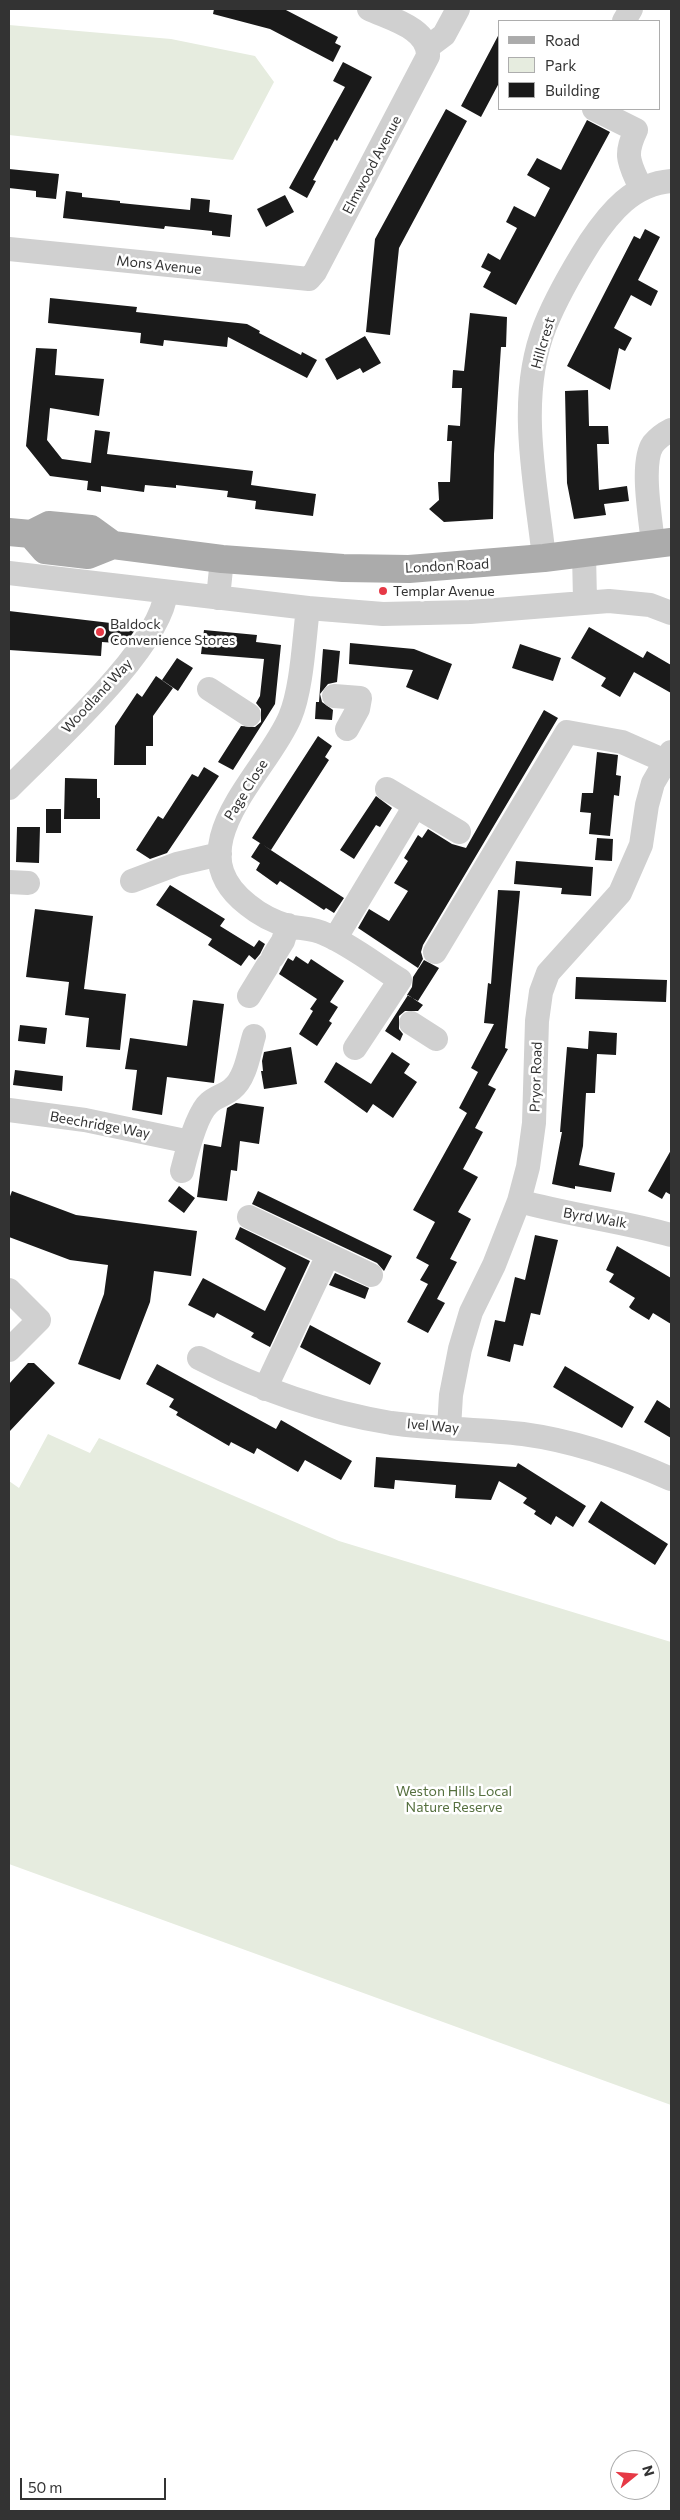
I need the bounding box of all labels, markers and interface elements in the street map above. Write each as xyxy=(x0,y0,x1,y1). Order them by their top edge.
legend xyxy=(498,20,660,110)
text: Road xyxy=(545,31,580,49)
text: Park xyxy=(545,56,576,74)
text: Building xyxy=(545,81,600,99)
street label: Elmwood Avenue xyxy=(339,113,405,217)
street label: Mons Avenue xyxy=(116,252,202,278)
street label: Hillcrest xyxy=(528,315,558,371)
street label: London Road xyxy=(404,555,490,577)
place label: Templar Avenue xyxy=(393,583,495,599)
marker: Templar Avenue xyxy=(377,585,389,597)
place label: Baldock Convenience Stores xyxy=(110,616,235,648)
marker: Baldock Convenience Stores xyxy=(94,626,106,638)
street label: Woodland Way xyxy=(58,655,136,737)
street label: Page Close xyxy=(221,756,271,824)
street label: Pryor Road xyxy=(526,1041,546,1113)
street label: Beechridge Way xyxy=(49,1108,151,1142)
street label: Byrd Walk xyxy=(562,1204,628,1232)
street label: Ivel Way xyxy=(406,1415,460,1437)
park label: Weston Hills Local Nature Reserve xyxy=(396,1783,512,1815)
north arrow xyxy=(610,2450,660,2500)
text: N xyxy=(639,2463,659,2478)
scale bar xyxy=(22,2468,169,2500)
text: 50 m xyxy=(28,2478,62,2496)

